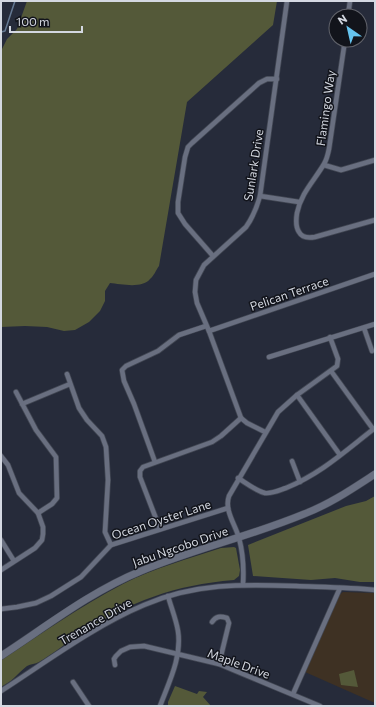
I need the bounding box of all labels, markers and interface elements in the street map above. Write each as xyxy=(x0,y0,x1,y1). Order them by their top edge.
scale bar xyxy=(10,8,82,34)
north arrow xyxy=(328,8,368,48)
text: N xyxy=(335,12,349,27)
text: 100 m xyxy=(16,14,50,28)
street label: Flamingo Way xyxy=(313,69,337,147)
street label: Sunlark Drive xyxy=(240,128,266,202)
street label: Pelican Terrace xyxy=(248,273,330,313)
street label: Ocean Oyster Lane xyxy=(110,496,212,542)
street label: Jabu Ngcobo Drive xyxy=(130,523,230,570)
street label: Trenance Drive xyxy=(56,595,134,647)
street label: Maple Drive xyxy=(206,645,272,681)

